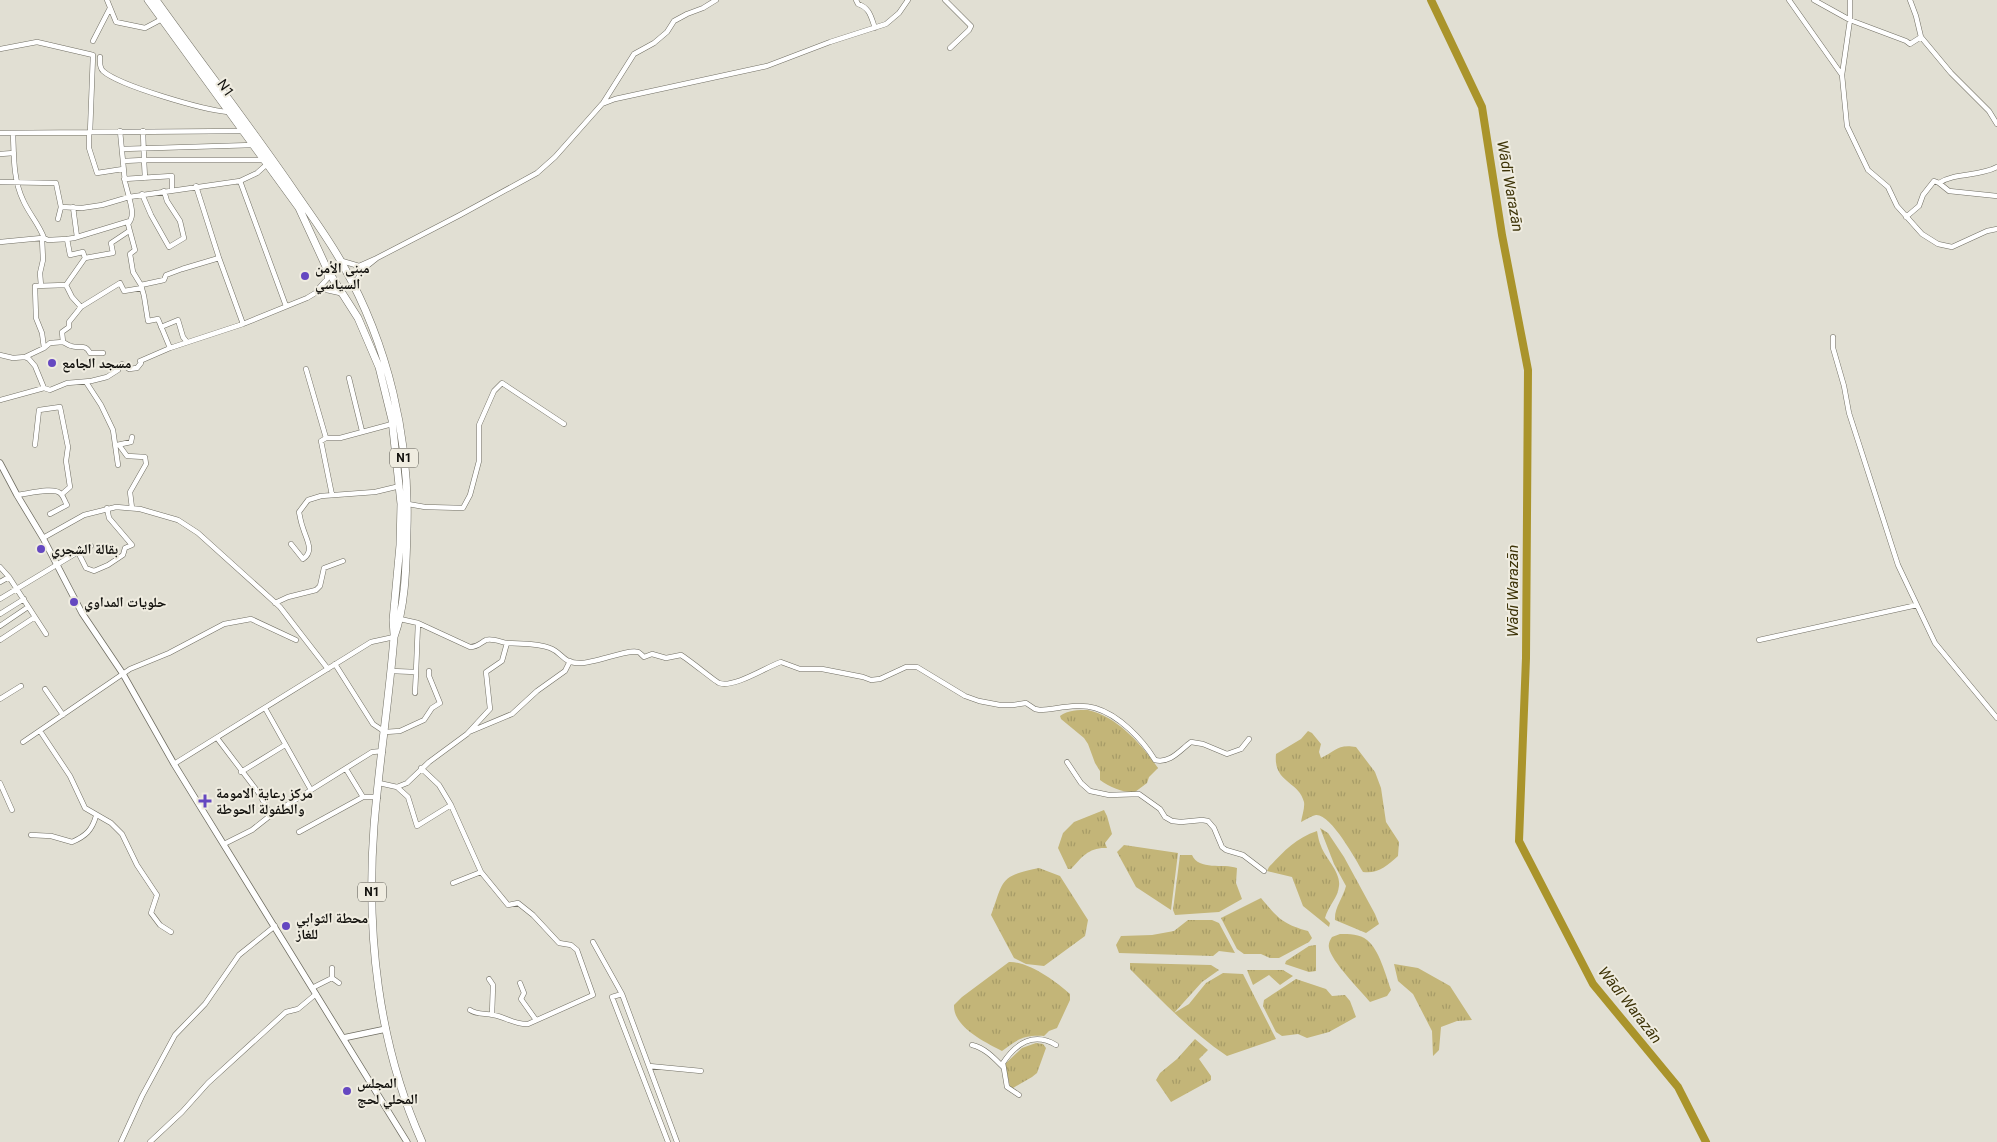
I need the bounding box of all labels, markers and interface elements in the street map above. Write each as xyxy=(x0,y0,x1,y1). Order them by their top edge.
street label: N1 xyxy=(214,76,238,100)
water label: Wādī Warazān xyxy=(1493,139,1527,233)
place label: مبنى الأمن السياسي xyxy=(315,260,370,295)
marker: مبنى الأمن السياسي xyxy=(299,270,311,282)
place label: مسجد الجامع xyxy=(62,355,131,373)
marker: مسجد الجامع xyxy=(46,357,58,369)
road number: N1 xyxy=(390,448,418,468)
place label: بقالة الشجري xyxy=(51,541,118,560)
marker: بقالة الشجري xyxy=(35,543,47,555)
water label: Wādī Warazān xyxy=(1504,545,1522,637)
place label: حلويات المداوي xyxy=(84,594,166,613)
marker: حلويات المداوي xyxy=(68,596,80,608)
place label: مركز رعاية الامومة والطفولة الحوطة xyxy=(216,785,313,817)
marker: مركز رعاية الامومة والطفولة الحوطة xyxy=(198,794,212,808)
road number: N1 xyxy=(358,882,386,902)
place label: محطة الثوابي للغاز xyxy=(295,910,368,942)
marker: محطة الثوابي للغاز xyxy=(280,920,292,932)
water label: Wādī Warazān xyxy=(1594,963,1666,1047)
place label: المجلس المحلي لحج xyxy=(357,1075,418,1110)
marker: المجلس المحلي لحج xyxy=(341,1085,353,1097)

